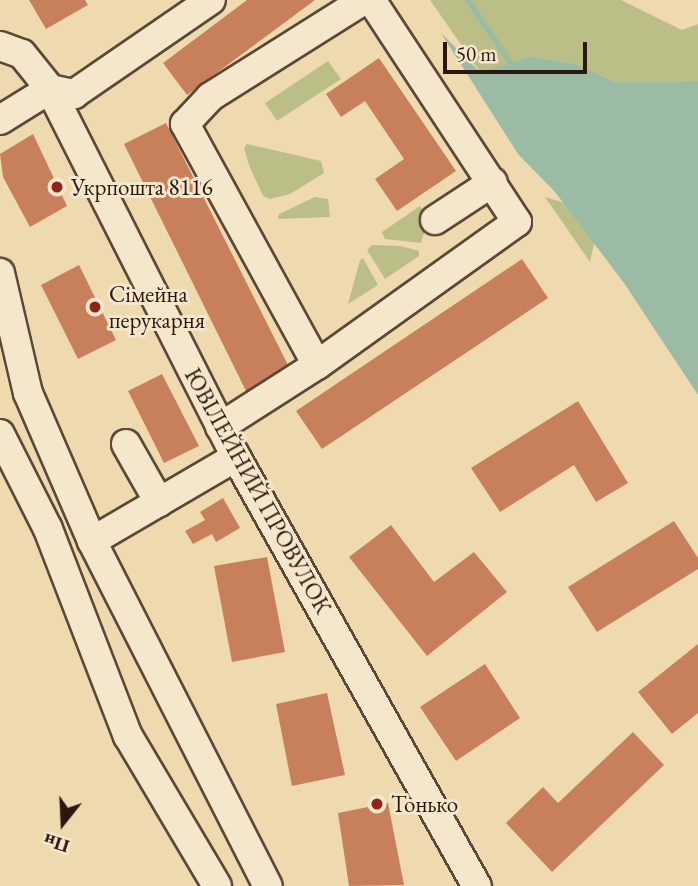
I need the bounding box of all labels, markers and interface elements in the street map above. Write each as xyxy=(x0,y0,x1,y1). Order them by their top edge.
scale bar xyxy=(446,28,590,72)
text: 50 m xyxy=(456,40,497,67)
place label: Укрпошта 8116 xyxy=(71,173,213,201)
marker: Укрпошта 8116 xyxy=(49,179,65,195)
place label: Сімейна перукарня xyxy=(109,280,205,334)
marker: Сімейна перукарня xyxy=(87,299,103,315)
street label: ЮВІЛЕЙНИЙ ПРОВУЛОК xyxy=(179,363,337,619)
north arrow xyxy=(28,788,98,858)
place label: Тонько xyxy=(391,790,458,818)
marker: Тонько xyxy=(369,796,385,812)
text: Пн xyxy=(40,828,73,859)

